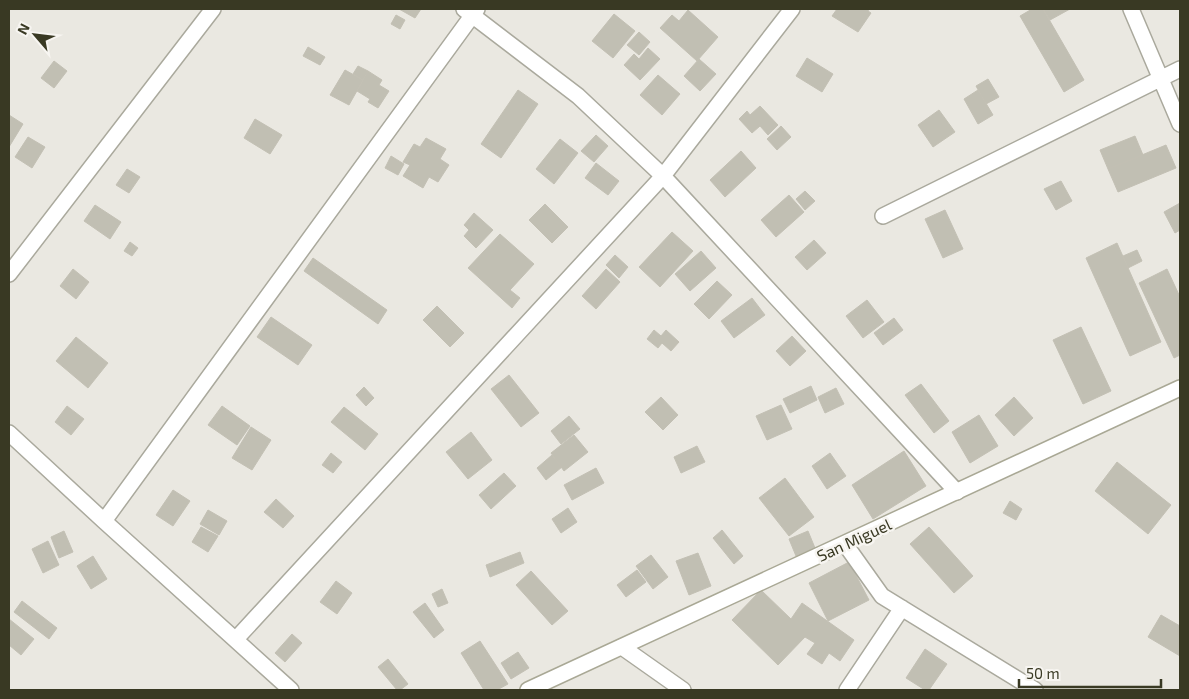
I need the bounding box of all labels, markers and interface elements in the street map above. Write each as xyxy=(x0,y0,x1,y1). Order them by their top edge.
north arrow xyxy=(10,10,60,60)
text: N xyxy=(13,20,33,37)
street label: San Miguel xyxy=(814,514,894,565)
scale bar xyxy=(1019,656,1162,688)
text: 50 m xyxy=(1026,664,1060,682)

